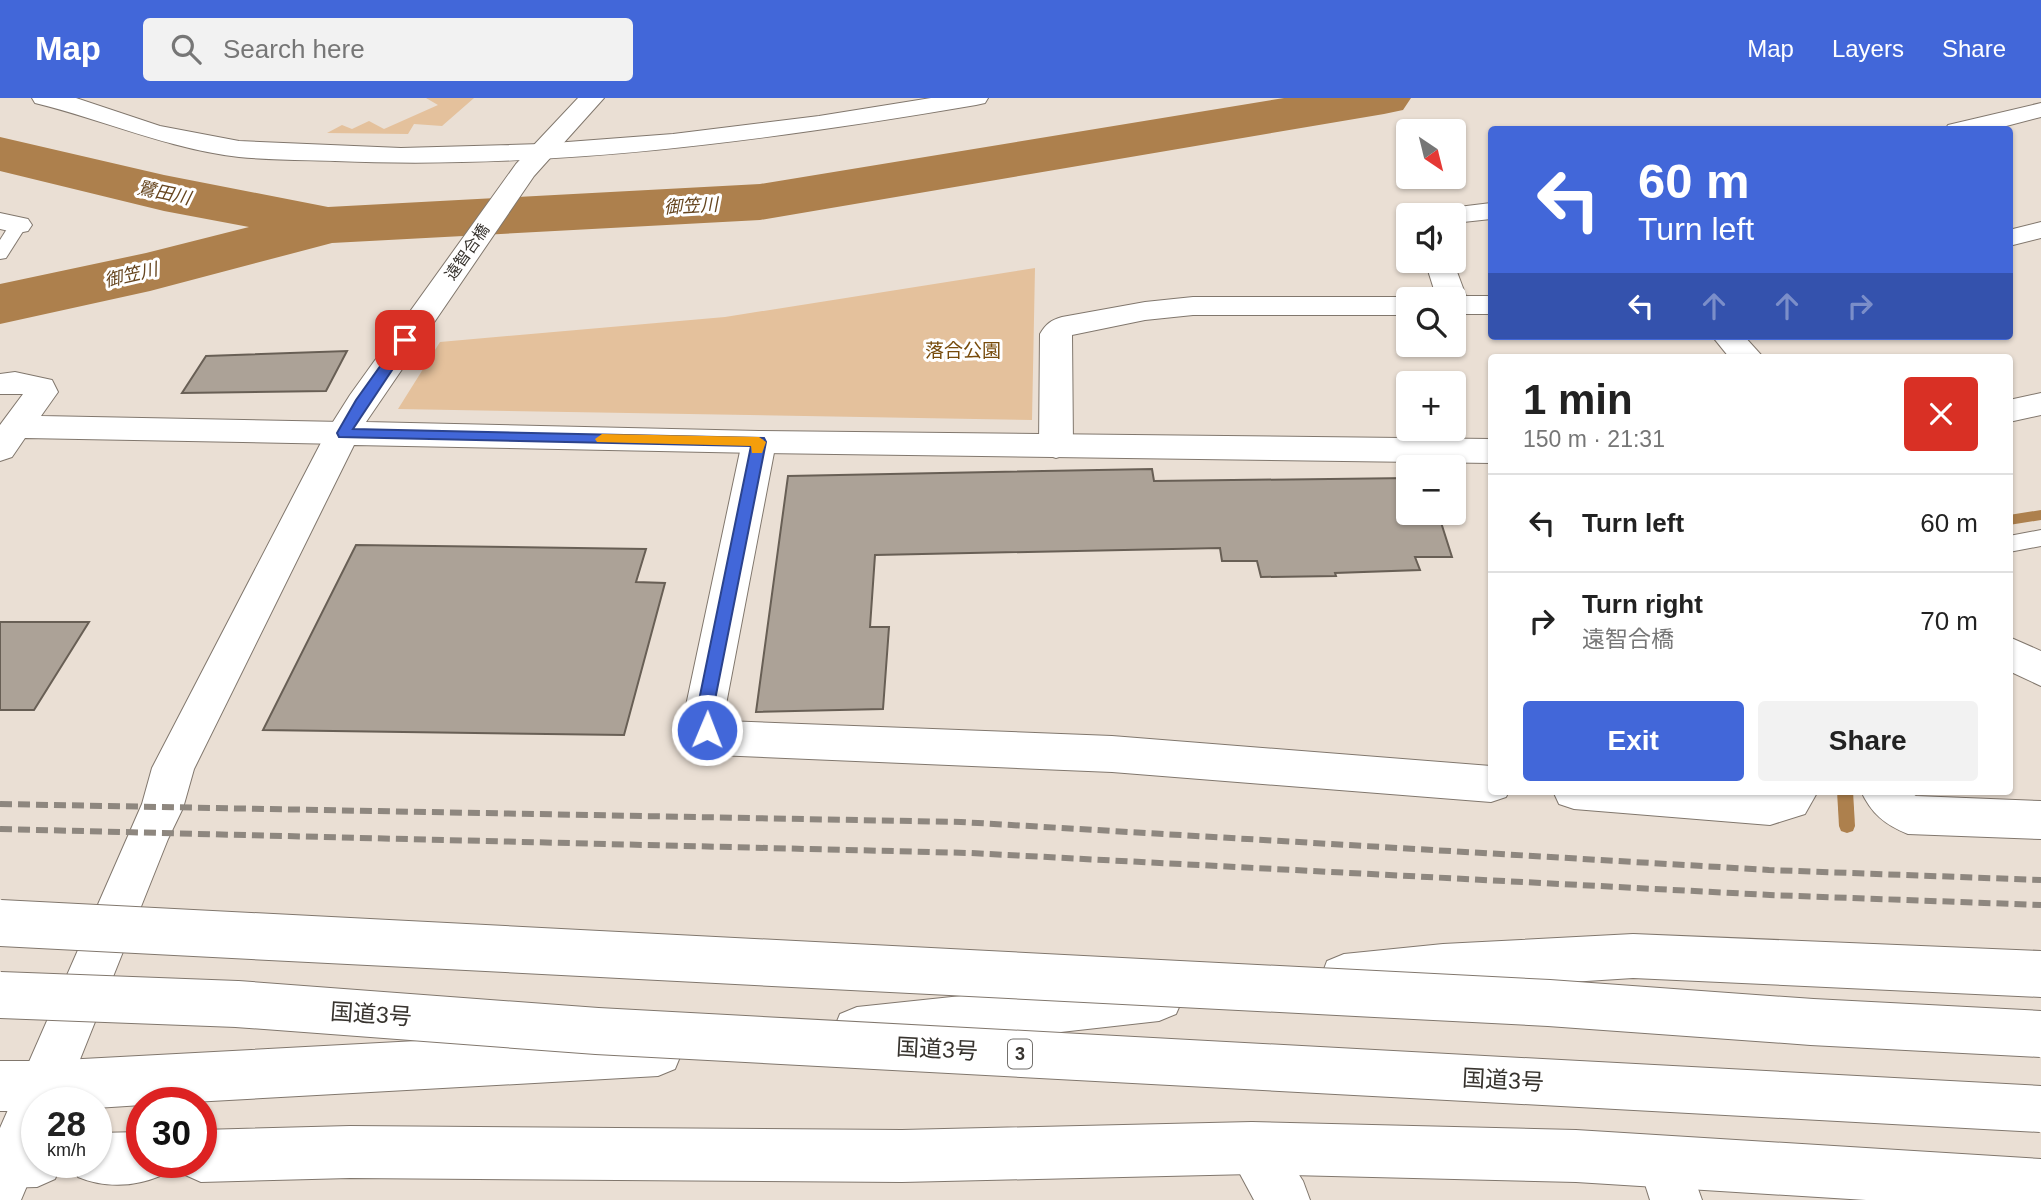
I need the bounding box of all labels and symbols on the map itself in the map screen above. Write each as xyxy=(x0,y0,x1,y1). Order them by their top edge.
north arrow xyxy=(1396,119,1466,189)
water label: 鷺田川 xyxy=(136,178,194,209)
water label: 御笠川 xyxy=(664,194,720,217)
street label: 遠智合橋 xyxy=(442,221,492,283)
water label: 御笠川 xyxy=(102,259,162,291)
pin xyxy=(375,310,435,370)
park label: 落合公園 xyxy=(925,340,1001,361)
position arrow xyxy=(670,693,744,767)
street label: 国道3号 xyxy=(329,998,413,1030)
street label: 国道3号 xyxy=(895,1034,979,1064)
road number: 3 xyxy=(1008,1040,1032,1069)
street label: 国道3号 xyxy=(1461,1065,1545,1095)
speed limit sign: 30 xyxy=(126,1087,217,1178)

